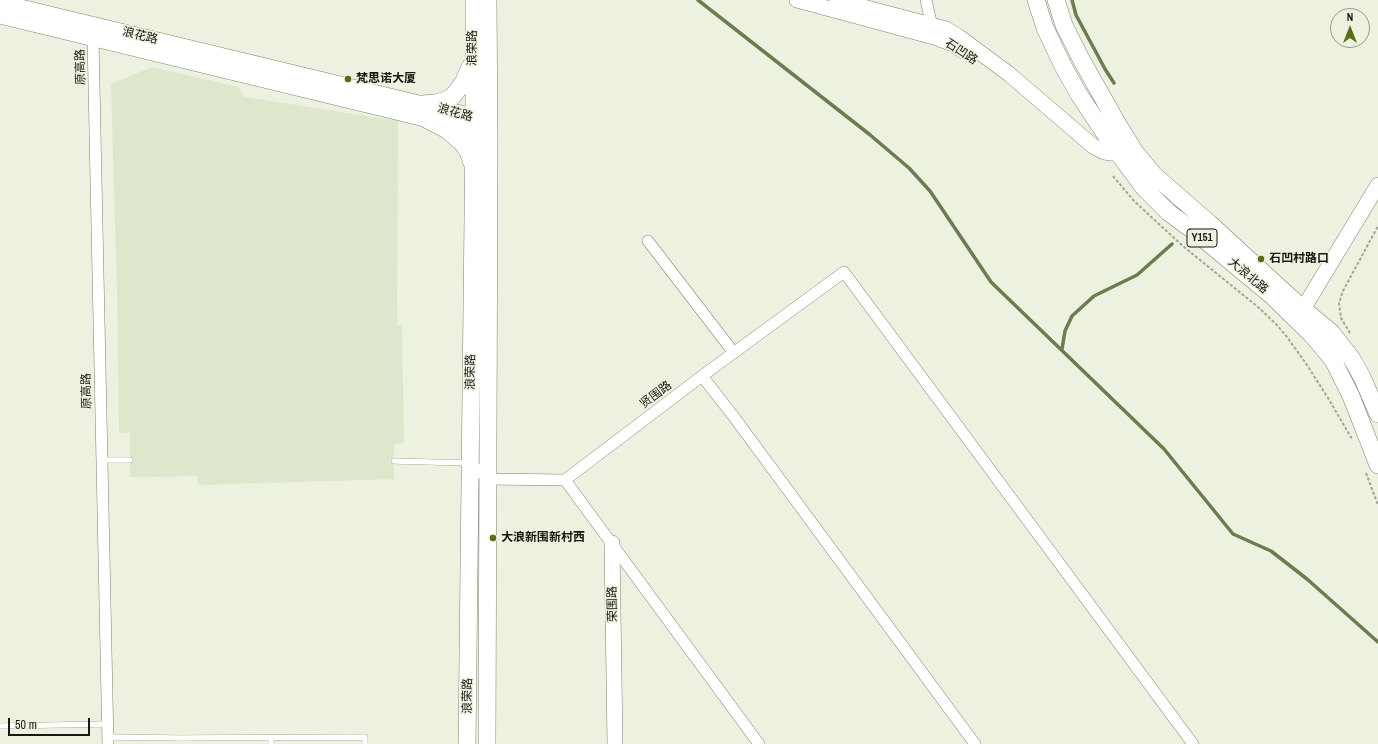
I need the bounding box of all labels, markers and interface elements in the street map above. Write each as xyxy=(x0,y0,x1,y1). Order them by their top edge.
north arrow xyxy=(1330,8,1370,48)
text: N xyxy=(1347,10,1353,24)
street label: 浪花路 xyxy=(121,25,159,47)
street label: 浪荣路 xyxy=(466,30,480,66)
street label: 石凹路 xyxy=(942,36,980,68)
street label: 原高路 xyxy=(73,49,89,85)
place label: 梵思诺大厦 xyxy=(356,72,416,86)
marker: 梵思诺大厦 xyxy=(343,74,353,84)
street label: 浪花路 xyxy=(436,101,474,125)
road number: Y151 xyxy=(1187,229,1217,247)
place label: 石凹村路口 xyxy=(1269,252,1329,266)
marker: 石凹村路口 xyxy=(1256,254,1266,264)
street label: 大浪北路 xyxy=(1225,255,1271,297)
street label: 浪荣路 xyxy=(463,354,479,390)
street label: 原高路 xyxy=(79,373,95,409)
street label: 贤围路 xyxy=(637,378,675,412)
place label: 大浪新围新村西 xyxy=(501,531,585,545)
marker: 大浪新围新村西 xyxy=(488,533,498,543)
street label: 荣围路 xyxy=(605,586,621,622)
street label: 浪荣路 xyxy=(460,678,476,714)
scale bar xyxy=(10,710,92,736)
text: 50 m xyxy=(15,717,37,733)

